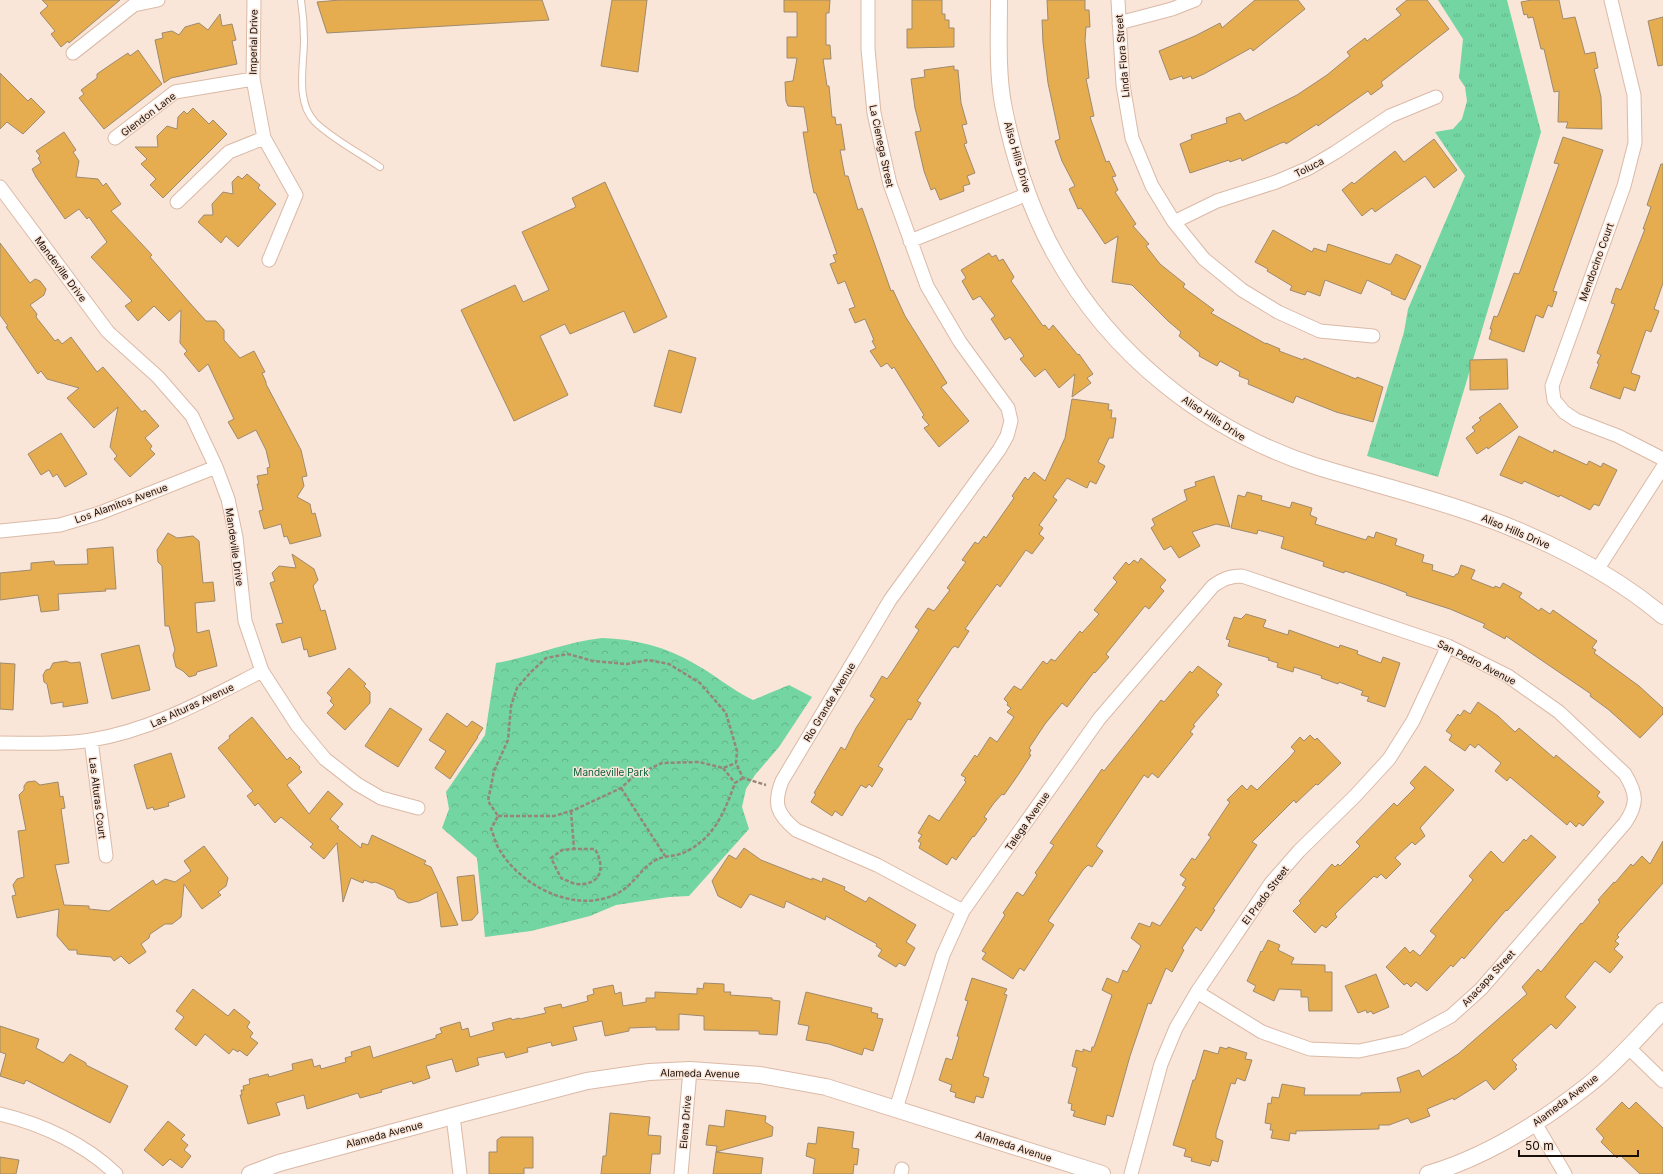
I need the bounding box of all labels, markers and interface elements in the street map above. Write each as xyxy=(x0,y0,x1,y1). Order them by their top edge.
street label: Imperial Drive xyxy=(246,9,260,75)
street label: Linda Flora Street xyxy=(1112,13,1132,98)
street label: Glendon Lane xyxy=(118,89,178,138)
street label: La Cienega Street xyxy=(867,104,897,189)
street label: Aliso Hills Drive xyxy=(1002,120,1034,194)
street label: Toluca xyxy=(1292,155,1326,179)
street label: Mendocino Court xyxy=(1576,221,1616,303)
street label: Mandeville Drive xyxy=(33,234,90,304)
street label: Aliso Hills Drive xyxy=(1180,393,1248,443)
street label: Los Alamitos Avenue xyxy=(73,481,169,525)
street label: Mandeville Drive xyxy=(224,507,246,587)
street label: Aliso Hills Drive xyxy=(1480,511,1552,551)
street label: San Pedro Avenue xyxy=(1436,637,1518,687)
street label: Rio Grande Avenue xyxy=(801,660,857,744)
street label: Las Alturas Avenue xyxy=(148,680,236,730)
street label: Las Alturas Court xyxy=(87,757,109,840)
park label: Mandeville Park xyxy=(573,766,649,778)
street label: Talega Avenue xyxy=(1002,789,1052,853)
street label: El Prado Street xyxy=(1239,863,1291,927)
street label: Anacapa Street xyxy=(1459,947,1518,1009)
street label: Alameda Avenue xyxy=(660,1066,740,1080)
street label: Alameda Avenue xyxy=(1530,1071,1600,1129)
street label: Elena Drive xyxy=(677,1095,693,1149)
street label: Alameda Avenue xyxy=(344,1118,424,1150)
street label: Alameda Avenue xyxy=(974,1128,1054,1164)
scale bar xyxy=(1519,1132,1638,1158)
text: 50 m xyxy=(1525,1138,1554,1153)

